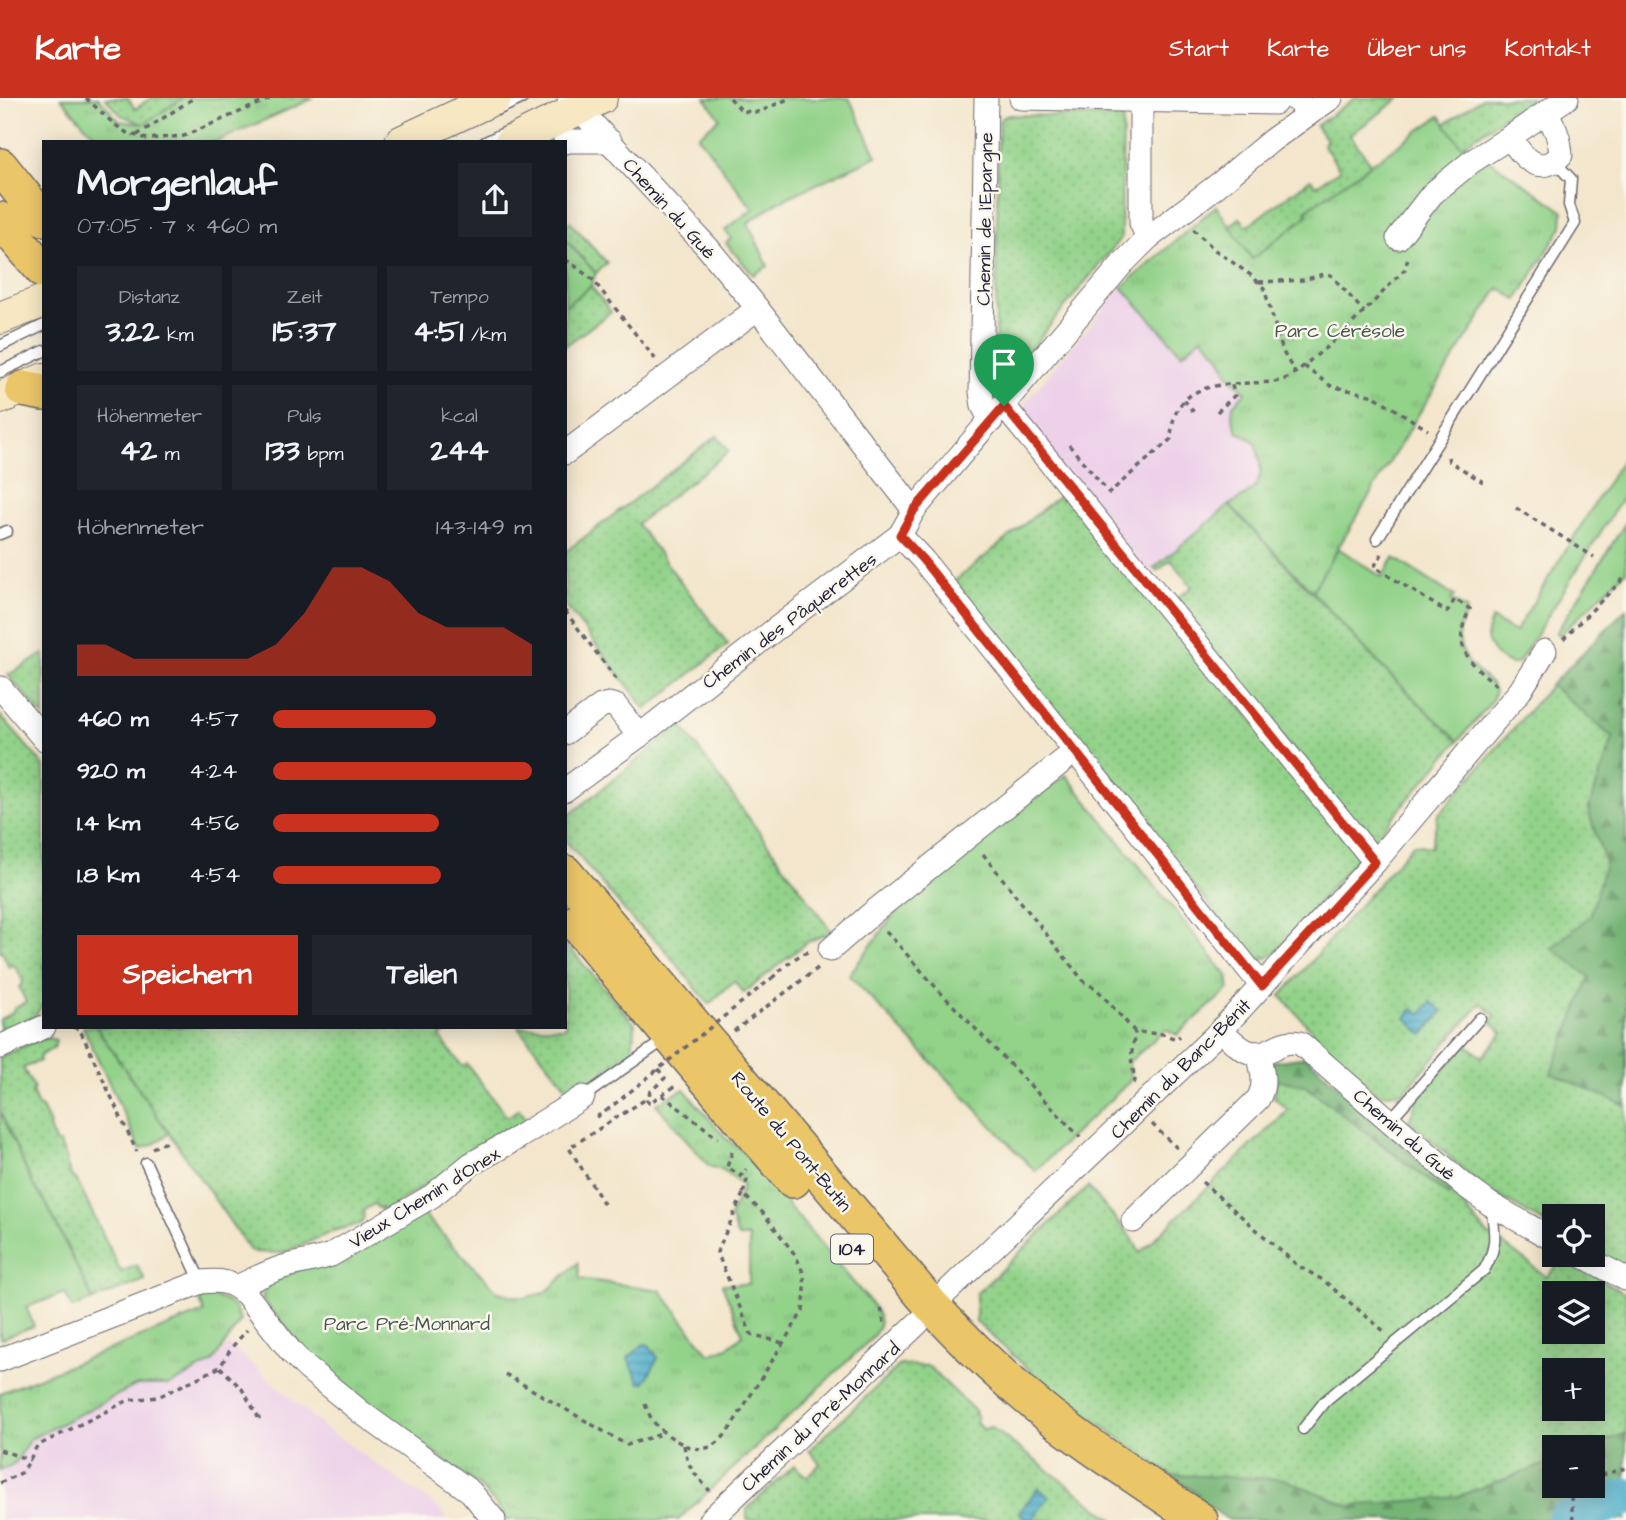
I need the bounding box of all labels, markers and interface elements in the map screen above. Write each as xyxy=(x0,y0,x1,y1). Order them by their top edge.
text: Karte xyxy=(35,26,121,72)
text: Start xyxy=(1169,32,1229,66)
text: Karte xyxy=(1267,32,1330,66)
text: Über uns xyxy=(1368,32,1467,66)
text: Kontakt xyxy=(1505,32,1591,66)
street label: Chemin de l'Epargne xyxy=(970,132,1002,306)
street label: Chemin du Gué xyxy=(616,152,722,266)
text: Morgenlauf xyxy=(77,158,277,210)
button: share xyxy=(458,163,532,237)
text: 07:05 · 7 × 460 m xyxy=(77,210,277,242)
text: Distanz xyxy=(119,284,180,311)
text: Zeit xyxy=(287,284,322,311)
text: Tempo xyxy=(430,284,489,311)
text: 3.22 xyxy=(106,311,159,353)
text: 15:37 xyxy=(273,311,336,353)
text: 4:51 xyxy=(413,311,463,353)
park label: Parc Cérésole xyxy=(1275,318,1405,345)
text: km xyxy=(159,322,193,349)
text: /km xyxy=(463,322,506,349)
pin xyxy=(974,334,1034,406)
icon: arrive xyxy=(985,345,1023,383)
text: Höhenmeter xyxy=(97,403,202,430)
text: Puls xyxy=(287,403,322,430)
text: kcal xyxy=(441,403,478,430)
text: 42 xyxy=(120,430,157,472)
text: 133 xyxy=(265,430,300,472)
text: 244 xyxy=(430,430,489,472)
text: m xyxy=(157,441,180,468)
text: bpm xyxy=(300,441,344,468)
text: Höhenmeter xyxy=(77,511,204,543)
text: 143–149 m xyxy=(436,511,532,543)
street label: Chemin des Pâquerettes xyxy=(697,546,883,696)
text: 460 m xyxy=(77,703,149,735)
text: 4:57 xyxy=(189,703,239,735)
text: 920 m xyxy=(77,755,145,787)
text: 4:24 xyxy=(189,755,237,787)
text: 1.4 km xyxy=(77,807,140,839)
text: 4:56 xyxy=(189,807,239,839)
text: 1.8 km xyxy=(77,859,139,891)
text: 4:54 xyxy=(189,859,240,891)
button: Speichern xyxy=(77,935,298,1015)
button: Teilen xyxy=(312,935,532,1015)
street label: Chemin du Banc-Bénit xyxy=(1105,992,1258,1146)
street label: Route du Pont-Butin xyxy=(724,1066,858,1218)
street label: Chemin du Gué xyxy=(1347,1083,1461,1187)
street label: Vieux Chemin d'Onex xyxy=(344,1141,506,1256)
map controls xyxy=(1542,1204,1605,1498)
button: locate xyxy=(1542,1204,1605,1267)
road number: 104 xyxy=(831,1234,873,1264)
button: layers xyxy=(1542,1281,1605,1344)
park label: Parc Pré-Monnard xyxy=(324,1311,490,1338)
street label: Chemin du Pré-Monnard xyxy=(735,1336,907,1498)
button: + xyxy=(1542,1358,1605,1421)
button: − xyxy=(1542,1435,1605,1498)

